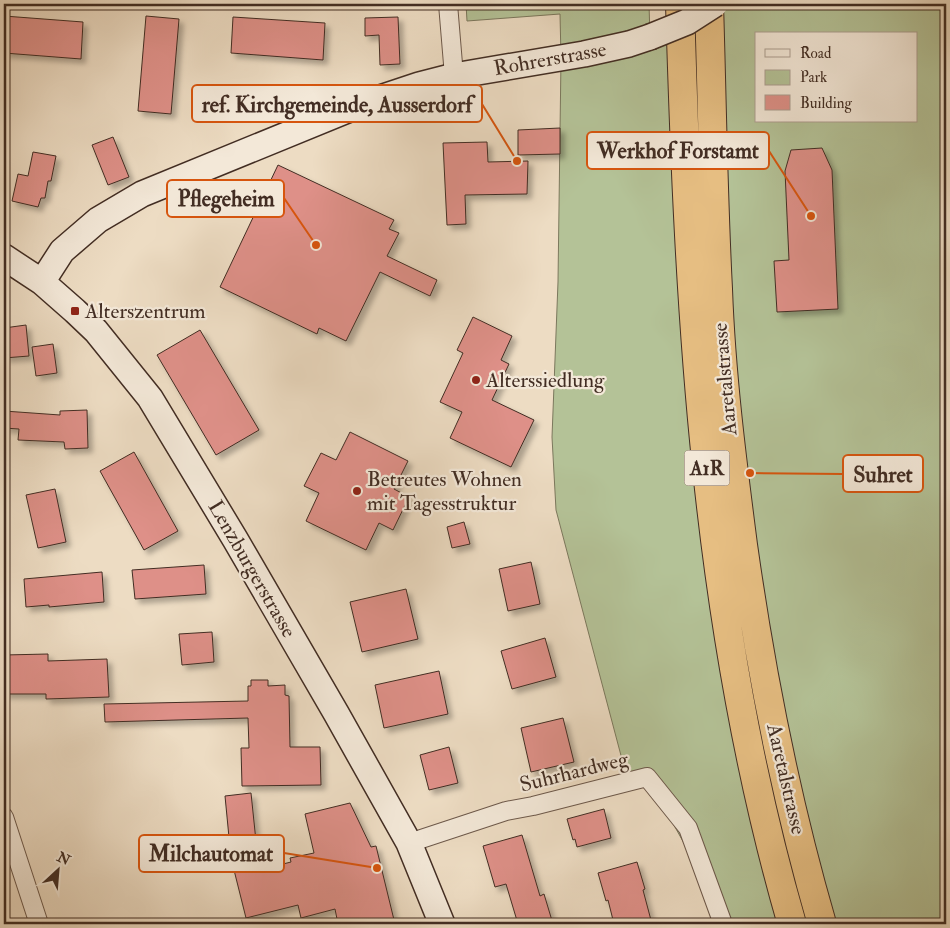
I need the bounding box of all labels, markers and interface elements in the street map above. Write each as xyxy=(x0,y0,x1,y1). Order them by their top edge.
legend xyxy=(755,32,918,122)
street label: Rohrerstrasse xyxy=(492,36,609,82)
text: Road xyxy=(800,44,832,63)
text: Park xyxy=(800,68,827,87)
callout: ref. Kirchgemeinde, Ausserdorf xyxy=(192,85,482,122)
text: ref. Kirchgemeinde, Ausserdorf xyxy=(201,91,476,120)
text: Building xyxy=(800,94,852,113)
callout: Werkhof Forstamt xyxy=(587,132,769,169)
text: Werkhof Forstamt xyxy=(596,137,760,165)
callout: Pflegeheim xyxy=(167,180,284,217)
text: Pflegeheim xyxy=(177,185,276,214)
place label: Alterszentrum xyxy=(84,298,206,325)
marker: Alterszentrum xyxy=(69,305,81,317)
street label: Aaretalstrasse xyxy=(707,321,743,437)
place label: Alterssiedlung xyxy=(485,367,605,394)
marker: Alterssiedlung xyxy=(470,374,482,386)
road number: A1R xyxy=(684,450,730,486)
callout: Suhret xyxy=(843,455,923,492)
text: Suhret xyxy=(853,461,914,489)
place label: Betreutes Wohnen mit Tagesstruktur xyxy=(367,466,522,517)
marker: Betreutes Wohnen mit Tagesstruktur xyxy=(351,485,363,497)
street label: Lenzburgerstrasse xyxy=(202,495,302,643)
street label: Aaretalstrasse xyxy=(760,720,812,837)
street label: Suhrhardweg xyxy=(517,745,632,798)
callout: Milchautomat xyxy=(139,835,284,872)
text: Milchautomat xyxy=(148,840,274,868)
north arrow xyxy=(32,846,82,896)
text: N xyxy=(53,848,73,869)

